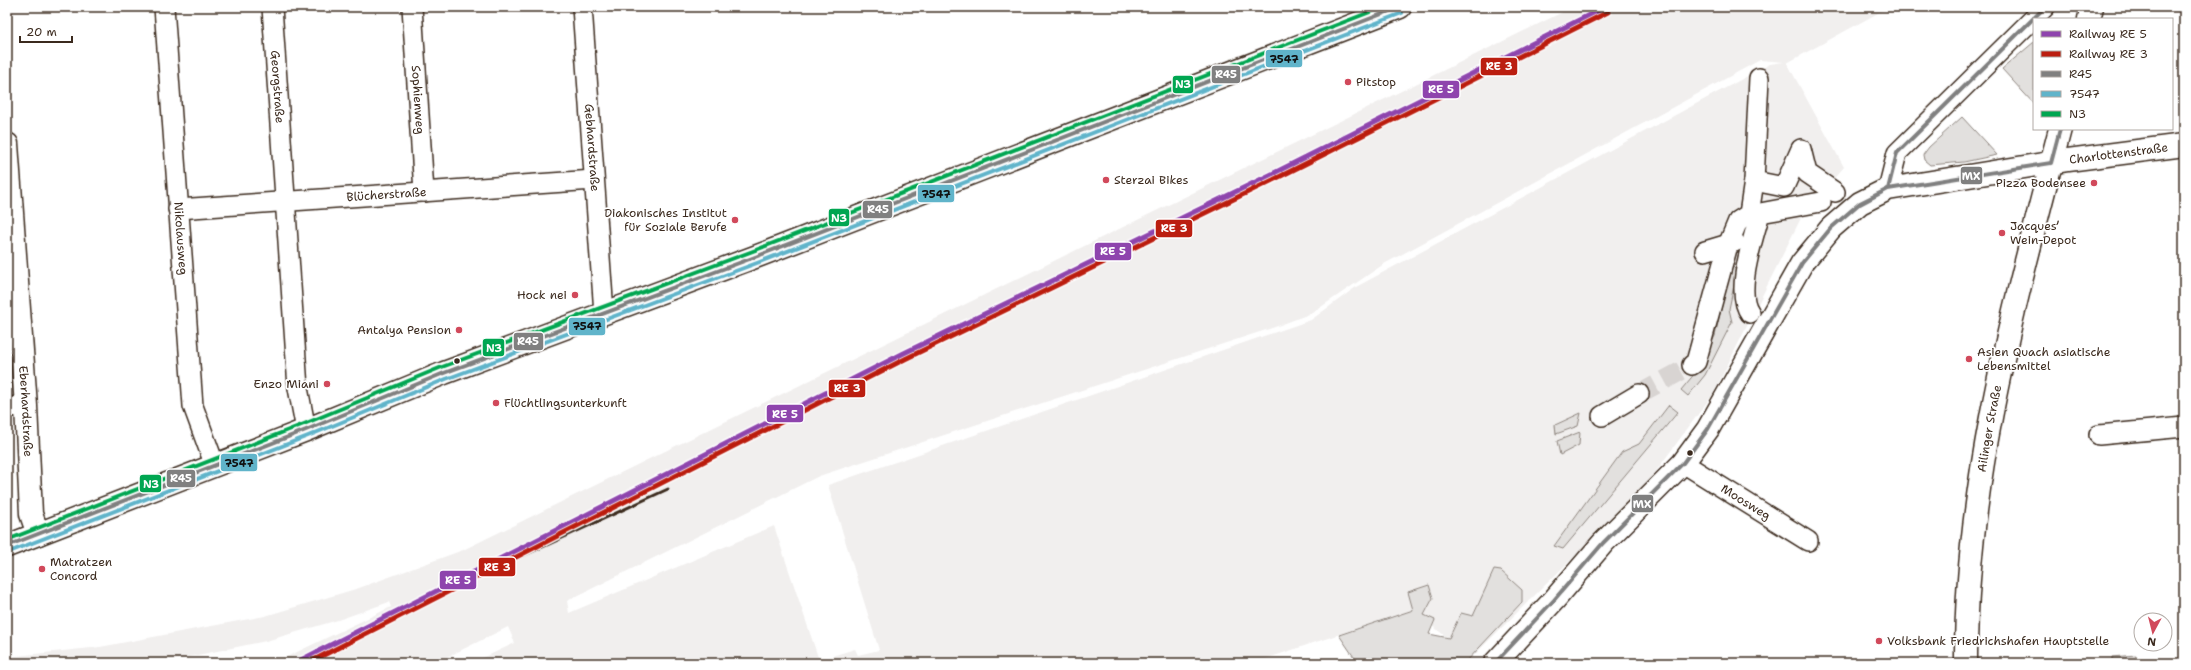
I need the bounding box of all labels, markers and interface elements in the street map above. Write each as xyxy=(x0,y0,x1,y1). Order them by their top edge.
scale bar xyxy=(20,18,72,44)
legend xyxy=(2033,18,2173,130)
text: 20 m xyxy=(26,24,57,40)
text: Railway RE 5 xyxy=(2069,26,2147,42)
text: Railway RE 3 xyxy=(2069,46,2148,62)
line badge: 7547 xyxy=(1265,49,1303,68)
street label: Georgstraße xyxy=(267,50,288,124)
text: 7547 xyxy=(1269,52,1299,67)
line badge: RE 3 xyxy=(1480,57,1518,76)
text: RE 3 xyxy=(1486,59,1513,74)
street label: Sophienweg xyxy=(408,65,428,135)
line badge: R45 xyxy=(1211,65,1241,84)
text: R45 xyxy=(2069,66,2092,82)
text: R45 xyxy=(1215,67,1237,82)
place label: Pitstop xyxy=(1356,74,1396,90)
line badge: N3 xyxy=(1172,75,1194,94)
text: N3 xyxy=(1175,77,1191,92)
marker: Pitstop xyxy=(1343,77,1353,87)
line badge: RE 5 xyxy=(1422,80,1460,99)
text: RE 5 xyxy=(1428,82,1454,97)
text: 7547 xyxy=(2069,86,2100,102)
street label: Gebhardstraße xyxy=(581,103,603,192)
text: N3 xyxy=(2069,106,2086,122)
street label: Charlottenstraße xyxy=(2068,139,2169,168)
line badge: MX xyxy=(1960,166,1983,185)
text: MX xyxy=(1962,169,1980,184)
place label: Sterzai Bikes xyxy=(1114,172,1189,188)
marker: Sterzai Bikes xyxy=(1101,175,1111,185)
place label: Pizza Bodensee xyxy=(1996,175,2086,191)
marker: Pizza Bodensee xyxy=(2089,178,2099,188)
street label: Blücherstraße xyxy=(346,184,427,205)
line badge: 7547 xyxy=(917,184,955,203)
text: 7547 xyxy=(921,187,951,202)
line badge: R45 xyxy=(862,200,893,219)
street label: Nikolausweg xyxy=(170,201,191,276)
text: R45 xyxy=(867,202,889,217)
place label: Diakonisches Institut für Soziale Berufe xyxy=(604,205,727,235)
line badge: N3 xyxy=(828,208,850,227)
text: N3 xyxy=(831,211,847,226)
marker: Diakonisches Institut für Soziale Berufe xyxy=(730,215,740,225)
place label: Jacques’ Wein-Depot xyxy=(2010,218,2077,248)
line badge: RE 3 xyxy=(1155,219,1193,238)
text: RE 3 xyxy=(1161,221,1188,236)
marker: Jacques’ Wein-Depot xyxy=(1997,228,2007,238)
line badge: RE 5 xyxy=(1094,242,1132,261)
text: RE 5 xyxy=(1100,244,1126,259)
place label: Hock nei xyxy=(517,287,567,303)
marker: Hock nei xyxy=(570,290,580,300)
line badge: 7547 xyxy=(568,317,606,336)
text: 7547 xyxy=(572,319,602,334)
place label: Antalya Pension xyxy=(357,322,451,338)
marker: Antalya Pension xyxy=(454,325,464,335)
line badge: R45 xyxy=(513,332,544,351)
text: R45 xyxy=(517,334,539,349)
line badge: N3 xyxy=(482,338,505,357)
text: N3 xyxy=(486,341,502,356)
place label: Asien Quach asiatische Lebensmittel xyxy=(1977,344,2111,374)
marker: Asien Quach asiatische Lebensmittel xyxy=(1964,354,1974,364)
unlabelled marker xyxy=(452,356,462,366)
street label: Eberhardstraße xyxy=(15,365,36,458)
place label: Enzo Miani xyxy=(254,376,319,392)
marker: Enzo Miani xyxy=(322,379,332,389)
line badge: RE 3 xyxy=(828,379,866,398)
text: RE 3 xyxy=(834,381,861,396)
street label: Ailinger Straße xyxy=(1974,383,2005,473)
place label: Flüchtlingsunterkunft xyxy=(504,395,627,411)
marker: Flüchtlingsunterkunft xyxy=(491,398,501,408)
line badge: RE 5 xyxy=(766,404,804,423)
text: RE 5 xyxy=(772,407,798,422)
unlabelled marker xyxy=(1685,448,1695,458)
line badge: 7547 xyxy=(220,453,258,472)
text: 7547 xyxy=(224,456,254,471)
line badge: R45 xyxy=(166,469,196,488)
text: R45 xyxy=(170,471,192,486)
line badge: N3 xyxy=(139,474,162,493)
text: N3 xyxy=(143,477,159,492)
street label: Moosweg xyxy=(1718,481,1774,524)
line badge: MX xyxy=(1631,494,1654,513)
text: MX xyxy=(1633,497,1651,512)
place label: Matratzen Concord xyxy=(50,554,112,584)
line badge: RE 3 xyxy=(478,557,516,577)
text: RE 3 xyxy=(484,560,511,575)
marker: Matratzen Concord xyxy=(37,564,47,574)
line badge: RE 5 xyxy=(439,570,477,590)
text: RE 5 xyxy=(445,573,471,588)
north arrow xyxy=(2133,612,2173,652)
place label: Volksbank Friedrichshafen Hauptstelle xyxy=(1887,633,2109,649)
text: N xyxy=(2146,633,2157,649)
marker: Volksbank Friedrichshafen Hauptstelle xyxy=(1874,636,1884,646)

